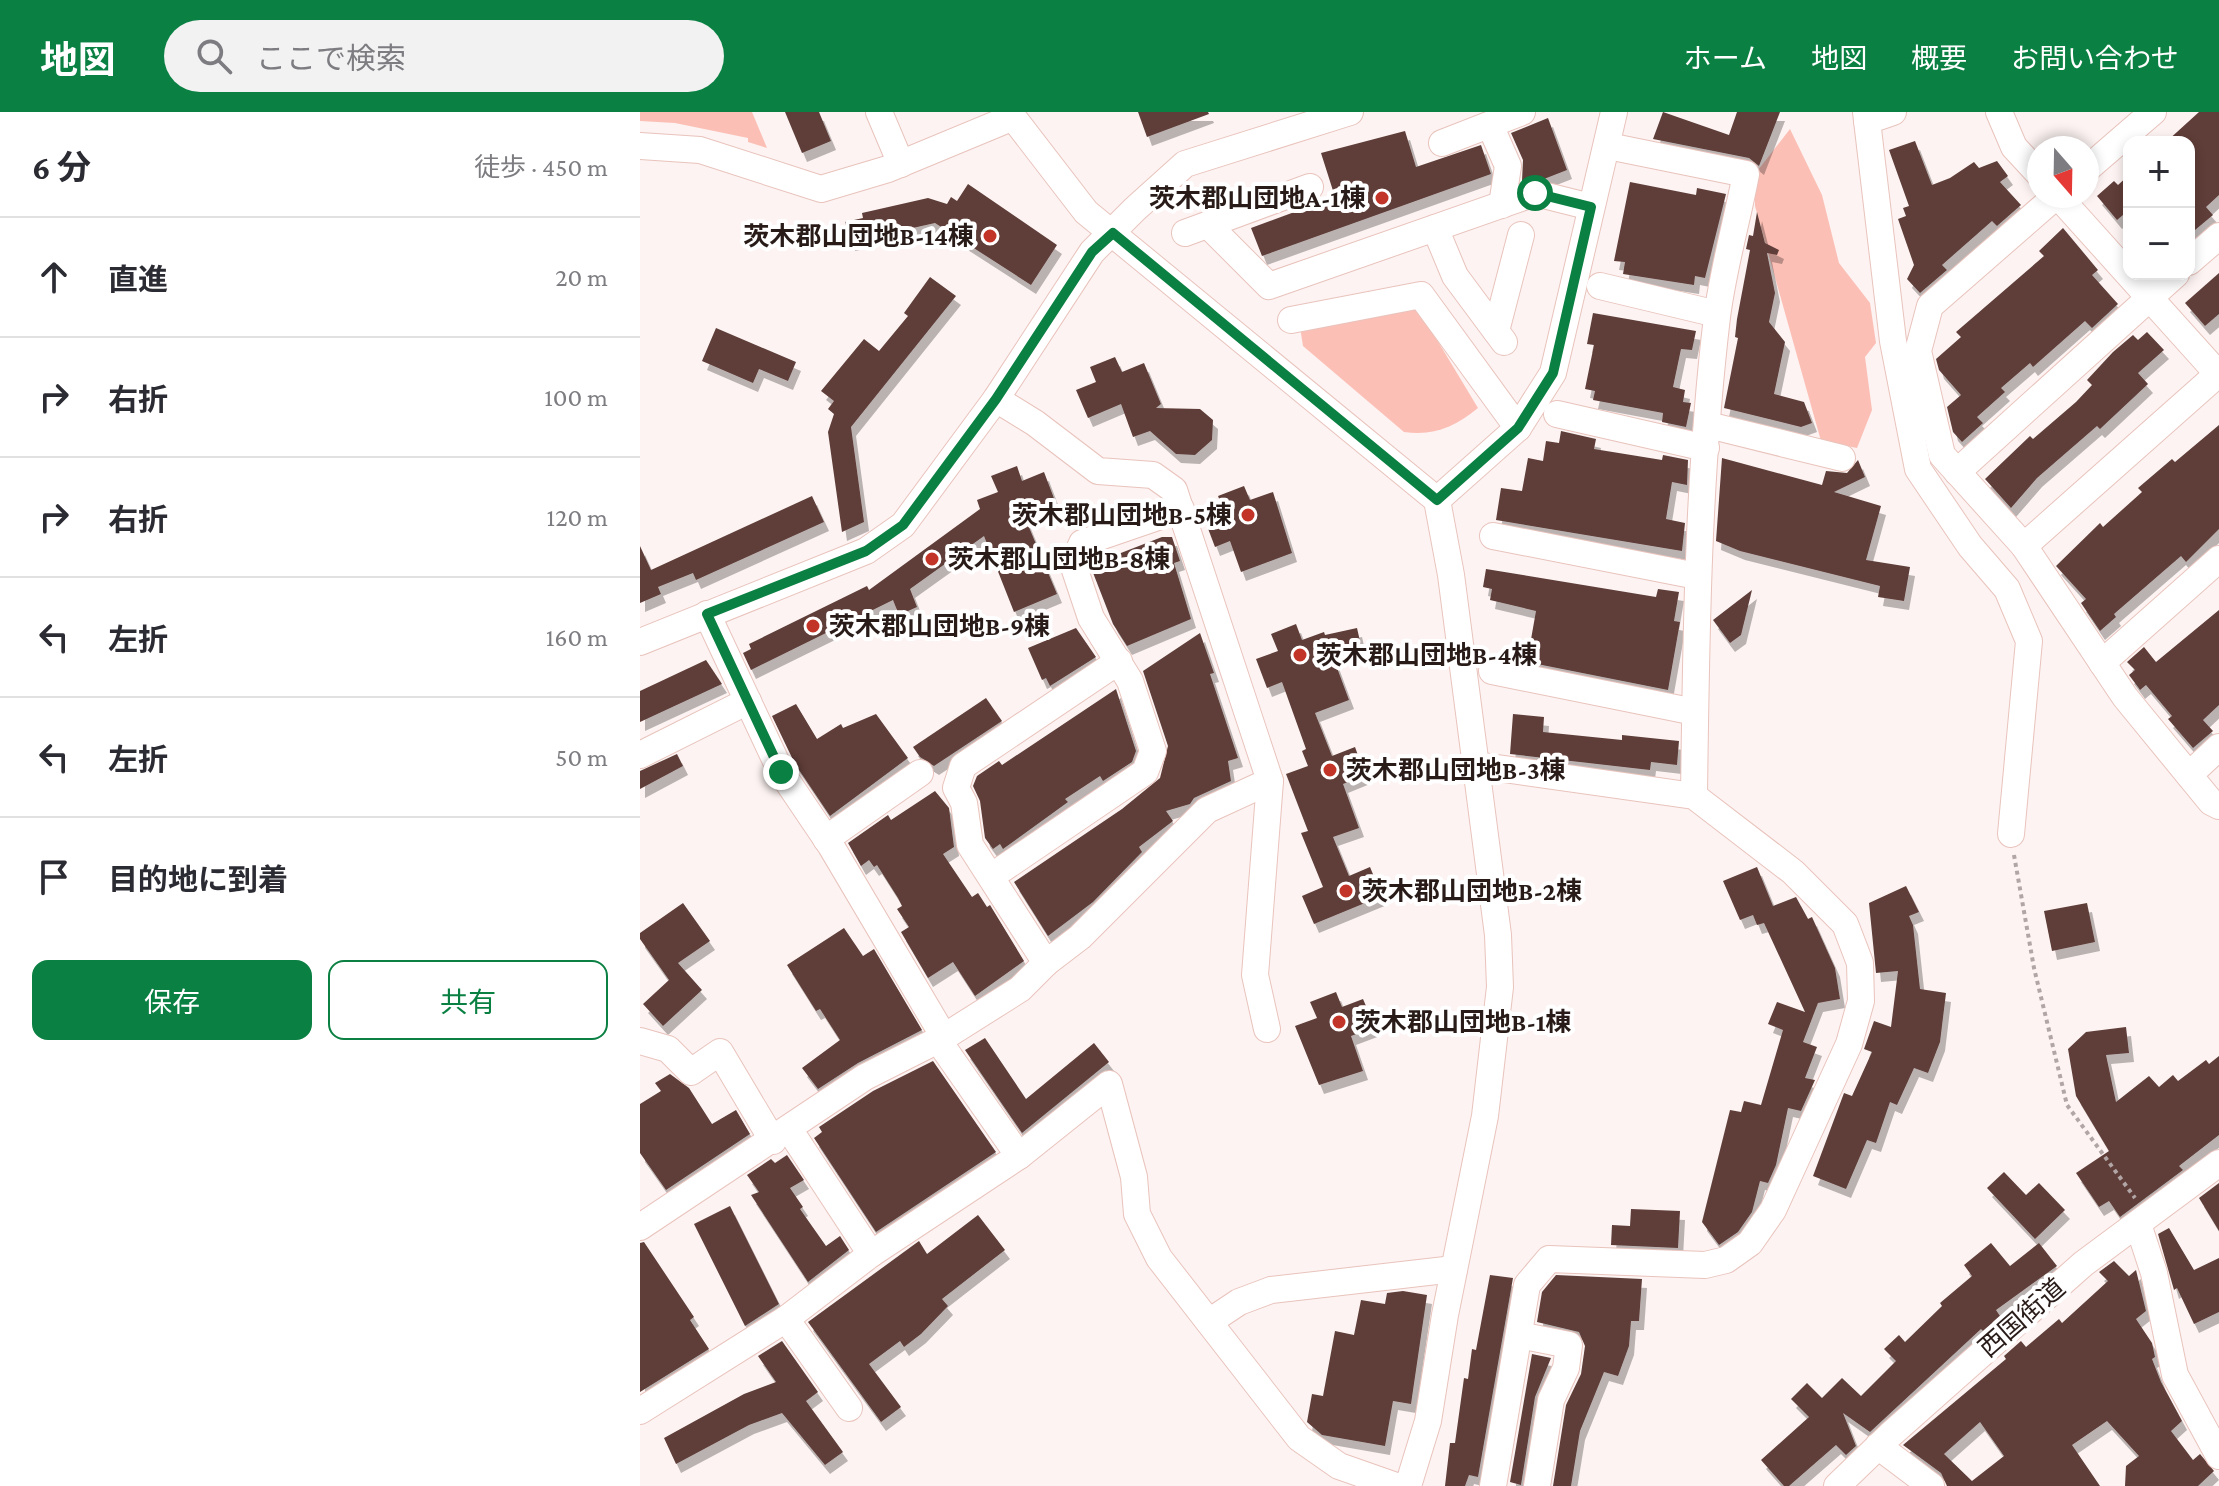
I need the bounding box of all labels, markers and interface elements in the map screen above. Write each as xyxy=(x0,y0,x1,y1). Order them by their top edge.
search box xyxy=(164,20,724,92)
icon: search xyxy=(192,34,236,78)
text: 地図 xyxy=(40,39,116,81)
text: ここで検索 xyxy=(256,42,406,75)
text: ホーム xyxy=(1684,43,1767,74)
text: 地図 xyxy=(1811,43,1867,74)
text: 概要 xyxy=(1911,43,1967,74)
text: お問い合わせ xyxy=(2011,43,2179,74)
north arrow xyxy=(2027,136,2099,208)
map controls xyxy=(2123,136,2195,280)
button: + xyxy=(2123,136,2195,208)
text: 6 分 xyxy=(32,149,91,186)
text: 徒歩 · 450 m xyxy=(474,153,608,182)
route start xyxy=(1517,175,1553,211)
place label: 茨木郡山団地A-1棟 xyxy=(1149,184,1366,213)
marker: 茨木郡山団地A-1棟 xyxy=(1373,189,1391,207)
button: − xyxy=(2123,208,2195,280)
place label: 茨木郡山団地B-14棟 xyxy=(743,222,974,251)
marker: 茨木郡山団地B-14棟 xyxy=(981,227,999,245)
icon: ahead xyxy=(32,255,76,299)
text: 直進 xyxy=(108,263,168,296)
text: 20 m xyxy=(555,263,608,292)
icon: right xyxy=(32,375,76,419)
text: 右折 xyxy=(108,383,168,416)
text: 100 m xyxy=(544,383,608,412)
icon: right xyxy=(32,495,76,539)
place label: 茨木郡山団地B-5棟 xyxy=(1012,501,1232,530)
text: 右折 xyxy=(108,503,168,536)
text: 120 m xyxy=(547,503,608,532)
marker: 茨木郡山団地B-5棟 xyxy=(1239,506,1257,524)
place label: 茨木郡山団地B-8棟 xyxy=(948,545,1170,574)
marker: 茨木郡山団地B-8棟 xyxy=(923,550,941,568)
place label: 茨木郡山団地B-9棟 xyxy=(829,612,1050,641)
icon: left xyxy=(32,615,76,659)
marker: 茨木郡山団地B-9棟 xyxy=(804,617,822,635)
text: 左折 xyxy=(108,623,168,656)
text: 160 m xyxy=(546,623,608,652)
place label: 茨木郡山団地B-4棟 xyxy=(1316,641,1538,670)
marker: 茨木郡山団地B-4棟 xyxy=(1291,646,1309,664)
icon: left xyxy=(32,735,76,779)
text: 左折 xyxy=(108,743,168,776)
text: 50 m xyxy=(555,743,608,772)
route end xyxy=(763,754,799,790)
place label: 茨木郡山団地B-3棟 xyxy=(1346,756,1566,785)
marker: 茨木郡山団地B-3棟 xyxy=(1321,761,1339,779)
icon: arrive xyxy=(32,855,76,899)
text: 目的地に到着 xyxy=(108,863,288,896)
place label: 茨木郡山団地B-2棟 xyxy=(1362,877,1582,906)
marker: 茨木郡山団地B-2棟 xyxy=(1337,882,1355,900)
button: 保存 xyxy=(32,960,312,1040)
button: 共有 xyxy=(328,960,608,1040)
place label: 茨木郡山団地B-1棟 xyxy=(1355,1008,1572,1037)
marker: 茨木郡山団地B-1棟 xyxy=(1330,1013,1348,1031)
street label: 西国街道 xyxy=(1973,1273,2071,1363)

